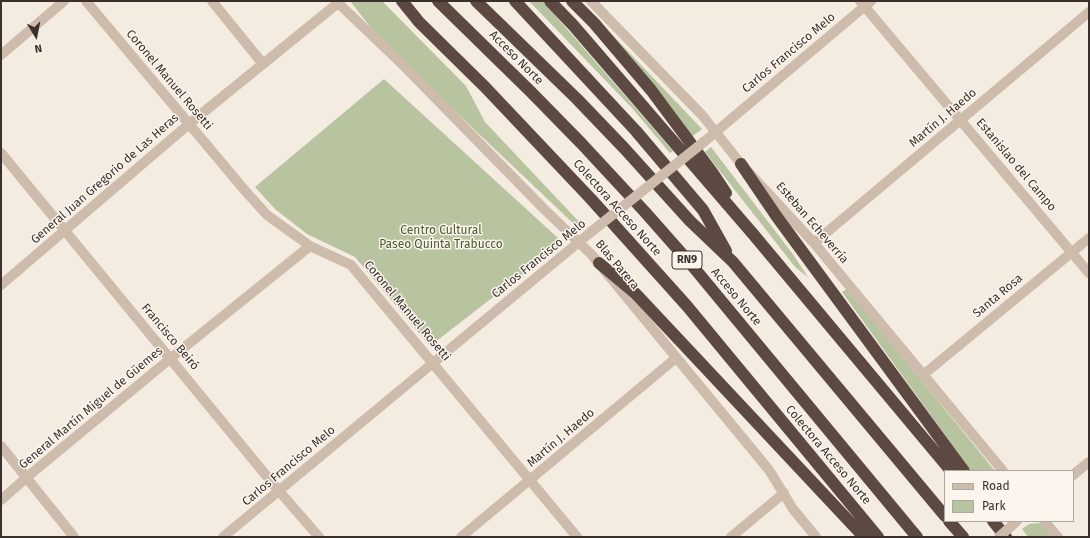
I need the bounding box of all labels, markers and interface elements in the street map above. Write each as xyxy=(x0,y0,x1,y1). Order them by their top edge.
street label: Carlos Francisco Melo xyxy=(740,10,838,96)
north arrow xyxy=(16,16,56,56)
street label: Coronel Manuel Rosetti xyxy=(123,27,215,133)
street label: Acceso Norte xyxy=(486,28,546,88)
text: N xyxy=(33,41,43,55)
street label: Martín J. Haedo xyxy=(906,86,980,150)
street label: General Juan Gregorio de Las Heras xyxy=(28,111,182,247)
street label: Estanislao del Campo xyxy=(973,116,1059,214)
street label: Colectora Acceso Norte xyxy=(570,157,664,259)
street label: Esteban Echeverría xyxy=(773,179,851,267)
street label: Carlos Francisco Melo xyxy=(489,217,589,301)
park label: Centro Cultural Paseo Quinta Trabucco xyxy=(379,224,503,252)
street label: Blas Parera xyxy=(592,237,642,293)
road number: RN9 xyxy=(672,251,702,269)
street label: Coronel Manuel Rosetti xyxy=(361,258,453,364)
street label: Acceso Norte xyxy=(708,265,764,329)
street label: Santa Rosa xyxy=(970,271,1026,321)
street label: Francisco Beiró xyxy=(138,301,202,373)
street label: General Martín Miguel de Güemes xyxy=(16,344,166,472)
street label: Colectora Acceso Norte xyxy=(782,402,874,508)
street label: Martín J. Haedo xyxy=(524,406,598,470)
street label: Carlos Francisco Melo xyxy=(240,423,338,509)
legend xyxy=(944,470,1074,522)
text: Road xyxy=(982,479,1010,493)
text: Park xyxy=(982,499,1006,513)

